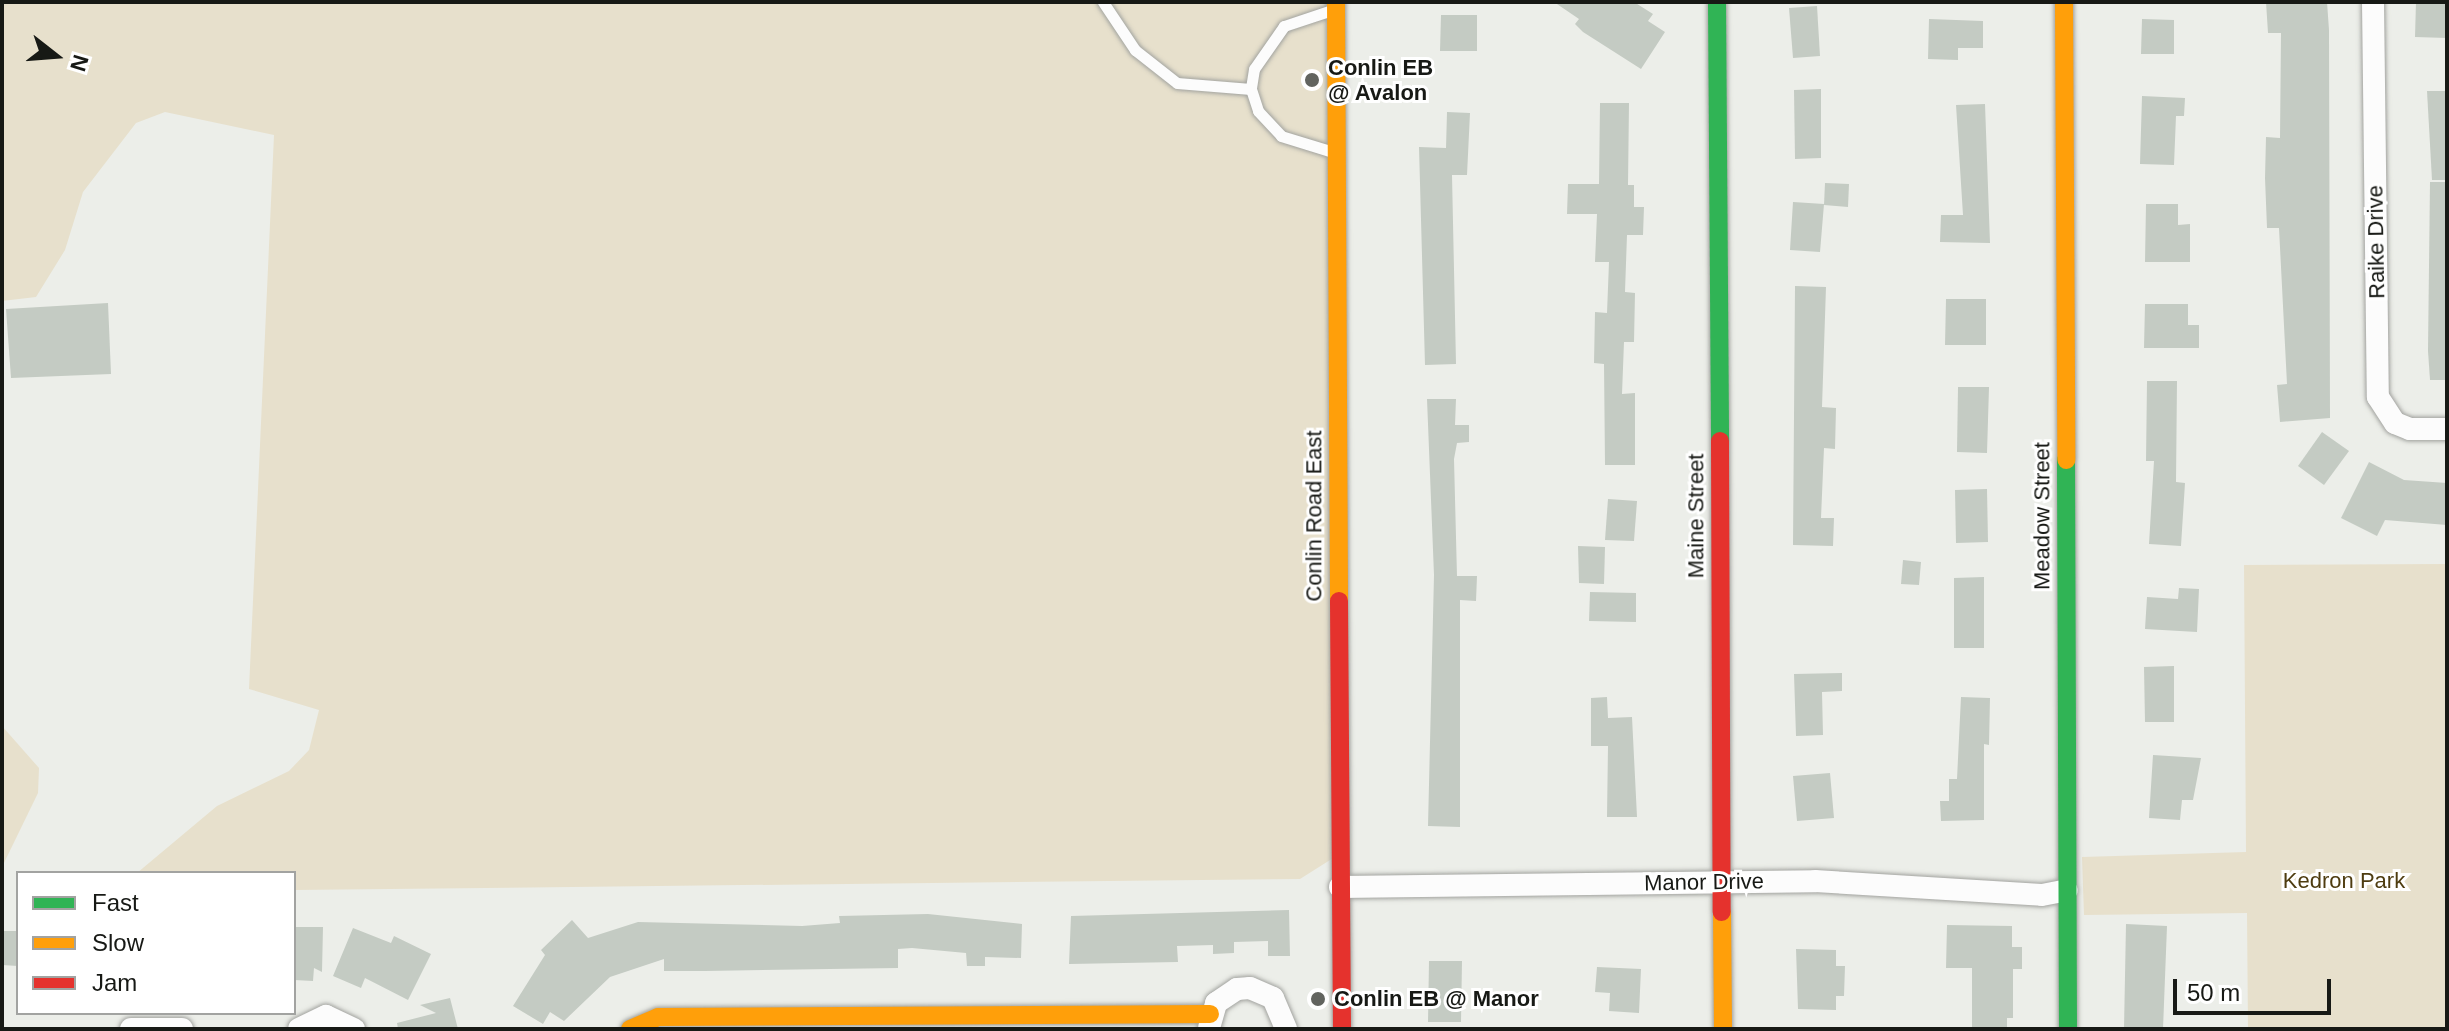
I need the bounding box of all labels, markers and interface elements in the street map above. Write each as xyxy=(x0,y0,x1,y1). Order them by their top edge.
north arrow xyxy=(16,16,96,96)
text: N xyxy=(65,52,94,74)
place label: Conlin EB @ Avalon xyxy=(1328,54,1433,106)
marker: Conlin EB @ Avalon xyxy=(1303,71,1321,89)
street label: Raike Drive xyxy=(2362,185,2390,299)
street label: Conlin Road East xyxy=(1301,430,1327,602)
street label: Meadow Street xyxy=(2029,442,2055,590)
street label: Maine Street xyxy=(1683,454,1709,578)
street label: Manor Drive xyxy=(1644,868,1764,896)
park label: Kedron Park xyxy=(2283,868,2405,894)
legend xyxy=(16,871,296,1015)
text: Fast xyxy=(92,889,139,916)
text: Slow xyxy=(92,929,144,956)
scale bar xyxy=(2177,963,2335,1013)
text: Jam xyxy=(92,969,137,996)
text: 50 m xyxy=(2187,979,2240,1006)
place label: Conlin EB @ Manor xyxy=(1334,986,1539,1012)
marker: Conlin EB @ Manor xyxy=(1309,990,1327,1008)

